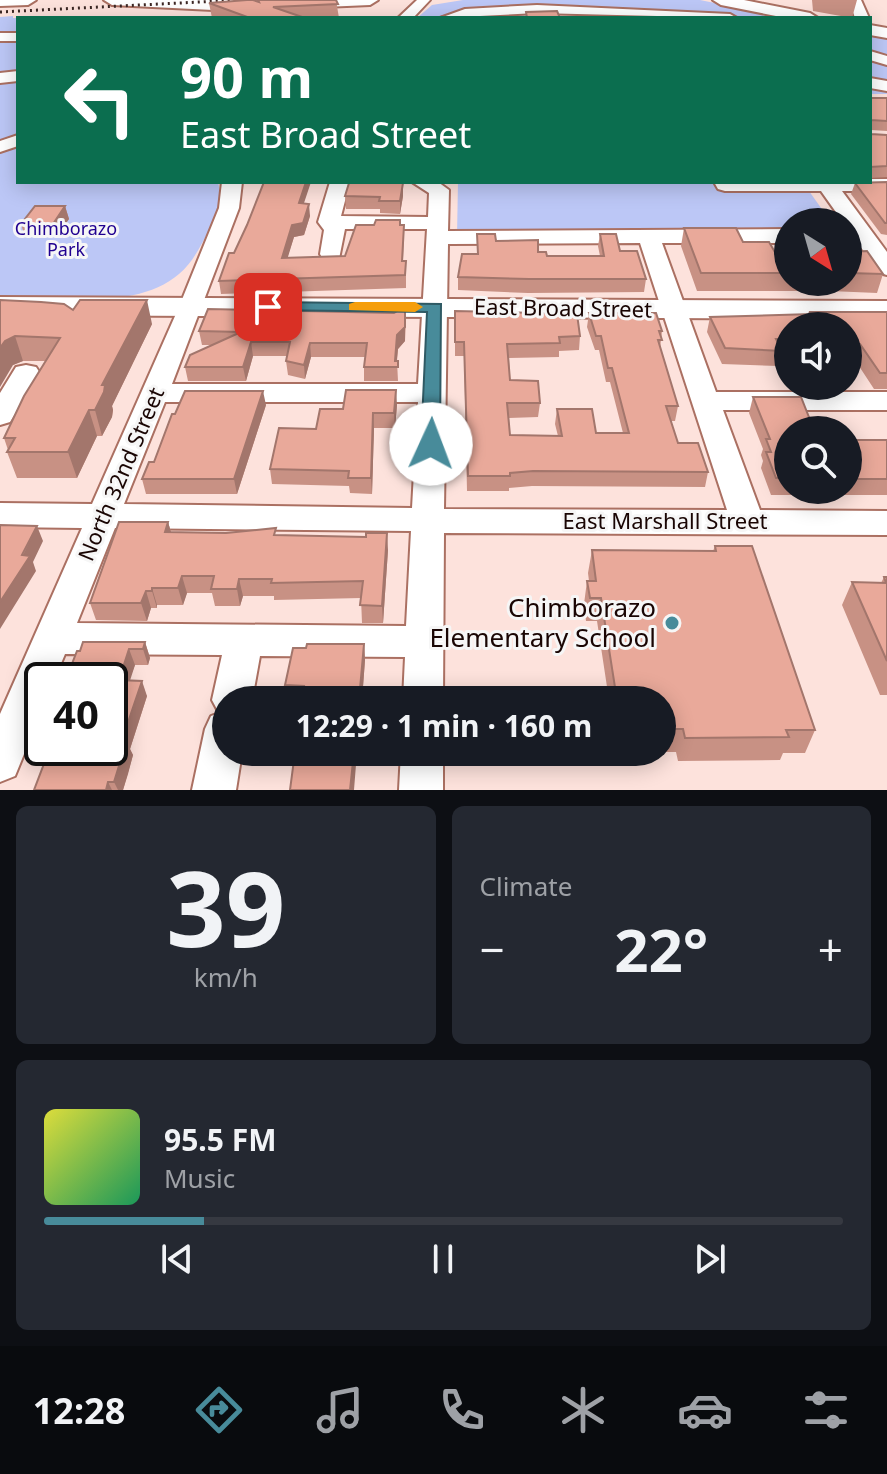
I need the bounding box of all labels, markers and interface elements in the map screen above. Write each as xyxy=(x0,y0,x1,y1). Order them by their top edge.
text: 90 m xyxy=(180,38,313,114)
icon: left xyxy=(48,48,152,152)
text: East Broad Street xyxy=(180,110,471,159)
north arrow xyxy=(774,208,862,296)
map controls xyxy=(774,208,862,504)
park label: Chimborazo Park xyxy=(15,216,117,261)
pin xyxy=(234,273,302,341)
icon: arrive xyxy=(246,285,290,329)
street label: East Broad Street xyxy=(474,290,652,324)
button: sound xyxy=(774,312,862,400)
street label: North 32nd Street xyxy=(70,382,170,565)
position arrow xyxy=(389,402,473,486)
button: search xyxy=(774,416,862,504)
street label: East Marshall Street xyxy=(562,505,768,535)
place label: Chimborazo Elementary School xyxy=(429,589,656,655)
marker: Chimborazo Elementary School xyxy=(663,614,681,632)
speed limit sign: 40 xyxy=(24,662,128,766)
text: 12:29 · 1 min · 160 m xyxy=(296,705,592,746)
text: 39 xyxy=(166,836,285,977)
text: Climate xyxy=(480,868,572,904)
text: 22° xyxy=(614,908,708,990)
text: − xyxy=(480,919,505,979)
text: + xyxy=(818,919,843,979)
text: km/h xyxy=(194,959,258,995)
text: 95.5 FM xyxy=(164,1119,276,1160)
text: Music xyxy=(164,1160,235,1196)
icon: previous xyxy=(155,1237,199,1281)
icon: pause xyxy=(421,1237,465,1281)
icon: next xyxy=(688,1237,732,1281)
icon: directions xyxy=(191,1382,247,1438)
icon: music xyxy=(312,1382,368,1438)
icon: phone xyxy=(434,1382,490,1438)
icon: climate xyxy=(555,1382,611,1438)
icon: car xyxy=(677,1382,733,1438)
icon: filters xyxy=(798,1382,854,1438)
text: 12:28 xyxy=(33,1386,125,1435)

